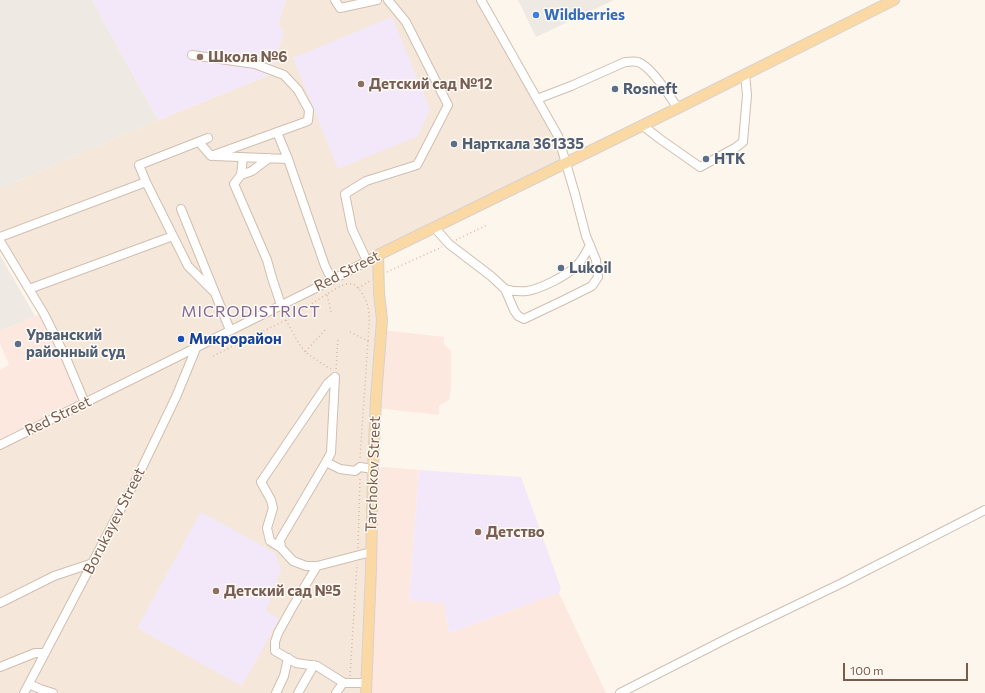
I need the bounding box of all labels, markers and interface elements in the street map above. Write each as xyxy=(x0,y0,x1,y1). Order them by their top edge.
place label: Wildberries xyxy=(544,6,625,24)
marker: Wildberries xyxy=(531,10,541,20)
place label: Школа №6 xyxy=(208,48,288,66)
marker: Школа №6 xyxy=(195,52,205,62)
place label: Детский сад №12 xyxy=(369,75,493,93)
marker: Детский сад №12 xyxy=(356,79,366,89)
place label: Rosneft xyxy=(623,80,678,98)
marker: Rosneft xyxy=(610,84,620,94)
place label: Нарткала 361335 xyxy=(462,135,584,153)
marker: Нарткала 361335 xyxy=(449,139,459,149)
place label: НТК xyxy=(714,150,745,168)
marker: НТК xyxy=(701,154,711,164)
street label: Red Street xyxy=(311,247,383,295)
place label: Lukoil xyxy=(569,259,612,277)
marker: Lukoil xyxy=(556,263,566,273)
district label: MICRODISTRICT xyxy=(181,302,321,322)
place label: Урванский районный суд xyxy=(26,326,125,361)
place label: Микрорайон xyxy=(189,330,282,348)
marker: Микрорайон xyxy=(176,334,186,344)
marker: Урванский районный суд xyxy=(13,339,23,349)
street label: Red Street xyxy=(22,392,94,440)
street label: Tarchokov Street xyxy=(362,416,384,532)
street label: Borukayev Street xyxy=(79,465,149,577)
place label: Детство xyxy=(486,523,545,541)
marker: Детство xyxy=(473,527,483,537)
place label: Детский сад №5 xyxy=(224,582,341,600)
marker: Детский сад №5 xyxy=(211,586,221,596)
scale bar xyxy=(845,655,970,681)
text: 100 m xyxy=(850,663,884,677)

